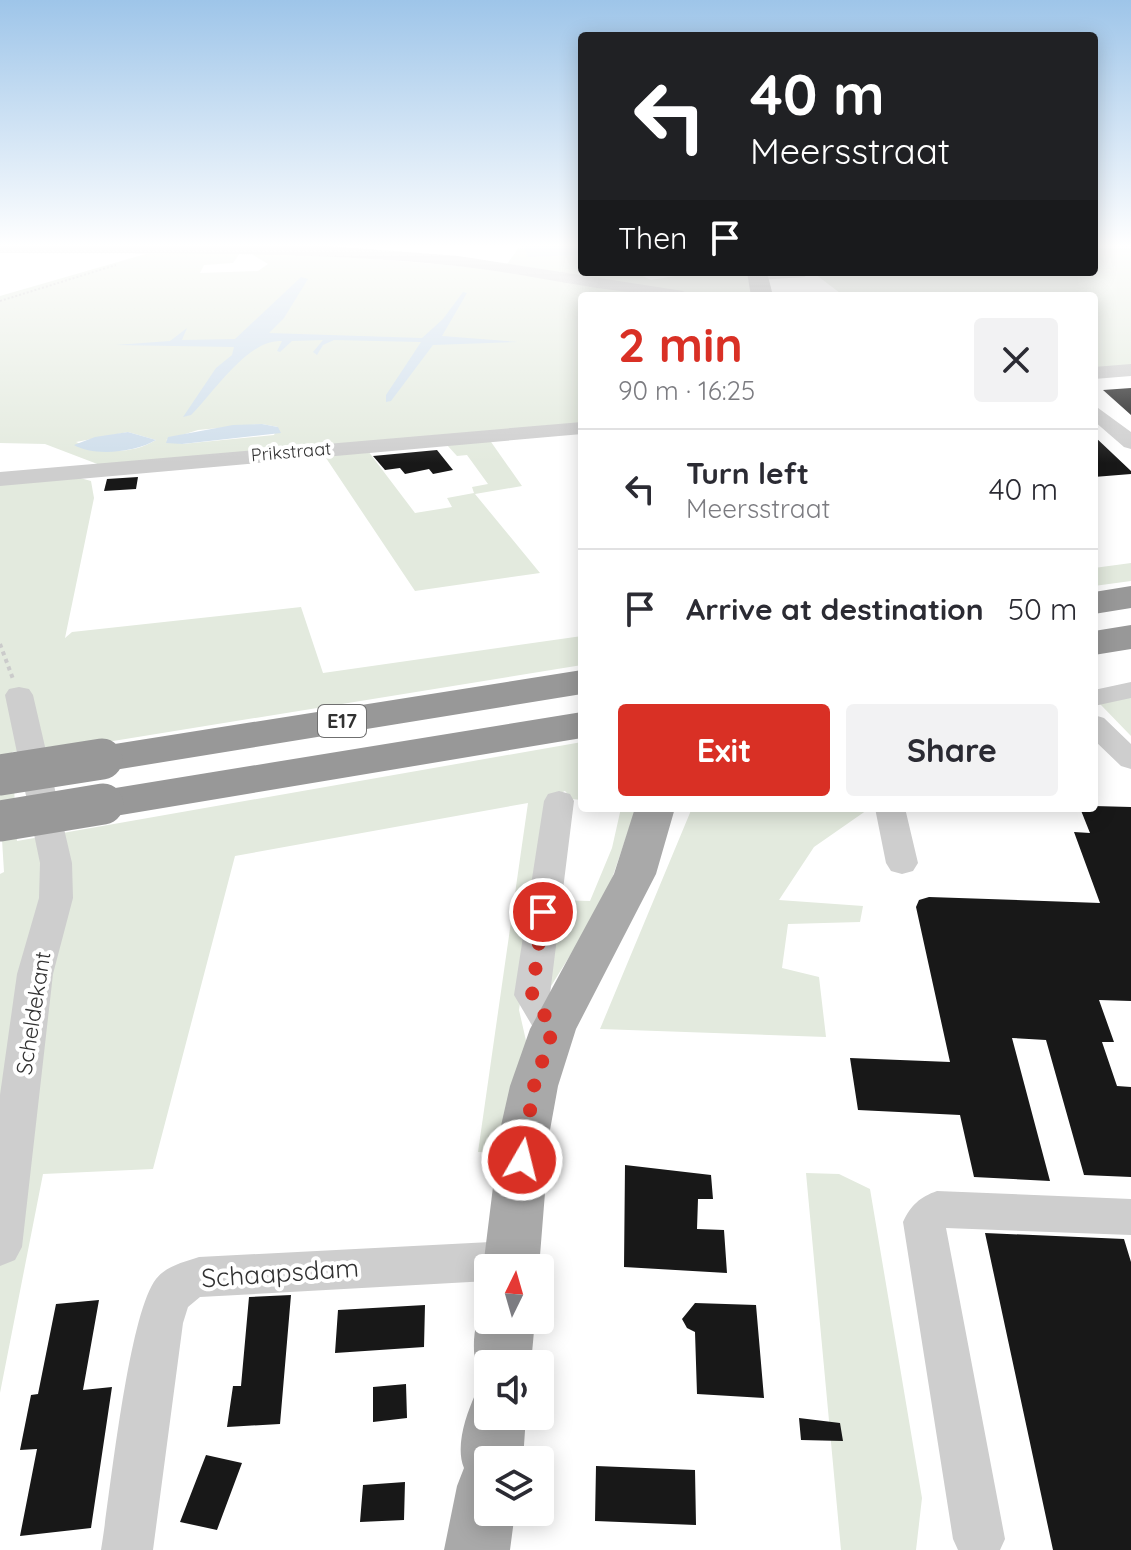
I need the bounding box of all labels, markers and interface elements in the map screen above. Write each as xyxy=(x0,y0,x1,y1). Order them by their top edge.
text: 40 m xyxy=(750,59,885,129)
icon: left xyxy=(618,64,722,168)
text: Meersstraat xyxy=(750,128,950,173)
icon: arrive xyxy=(703,216,747,260)
text: Then xyxy=(618,219,687,257)
text: 2 min xyxy=(618,314,743,374)
button: close xyxy=(974,318,1058,402)
text: 90 m · 16:25 xyxy=(618,374,755,407)
street label: Prikstraat xyxy=(250,437,332,466)
text: Turn left xyxy=(686,454,809,492)
icon: left xyxy=(618,467,662,511)
text: 40 m xyxy=(989,470,1058,508)
text: Meersstraat xyxy=(686,492,830,525)
icon: arrive xyxy=(618,587,662,631)
text: Arrive at destination xyxy=(686,590,984,628)
text: 50 m xyxy=(1008,590,1077,628)
button: Exit xyxy=(618,704,830,796)
button: Share xyxy=(846,704,1058,796)
road number: E17 xyxy=(318,705,366,737)
pin xyxy=(509,878,577,946)
icon: arrive xyxy=(521,890,565,934)
street label: Scheldekant xyxy=(9,949,57,1077)
position arrow xyxy=(480,1118,564,1202)
street label: Schaapsdam xyxy=(200,1251,360,1294)
north arrow xyxy=(474,1254,554,1334)
map controls xyxy=(474,1254,554,1526)
button: sound xyxy=(474,1350,554,1430)
button: layers xyxy=(474,1446,554,1526)

